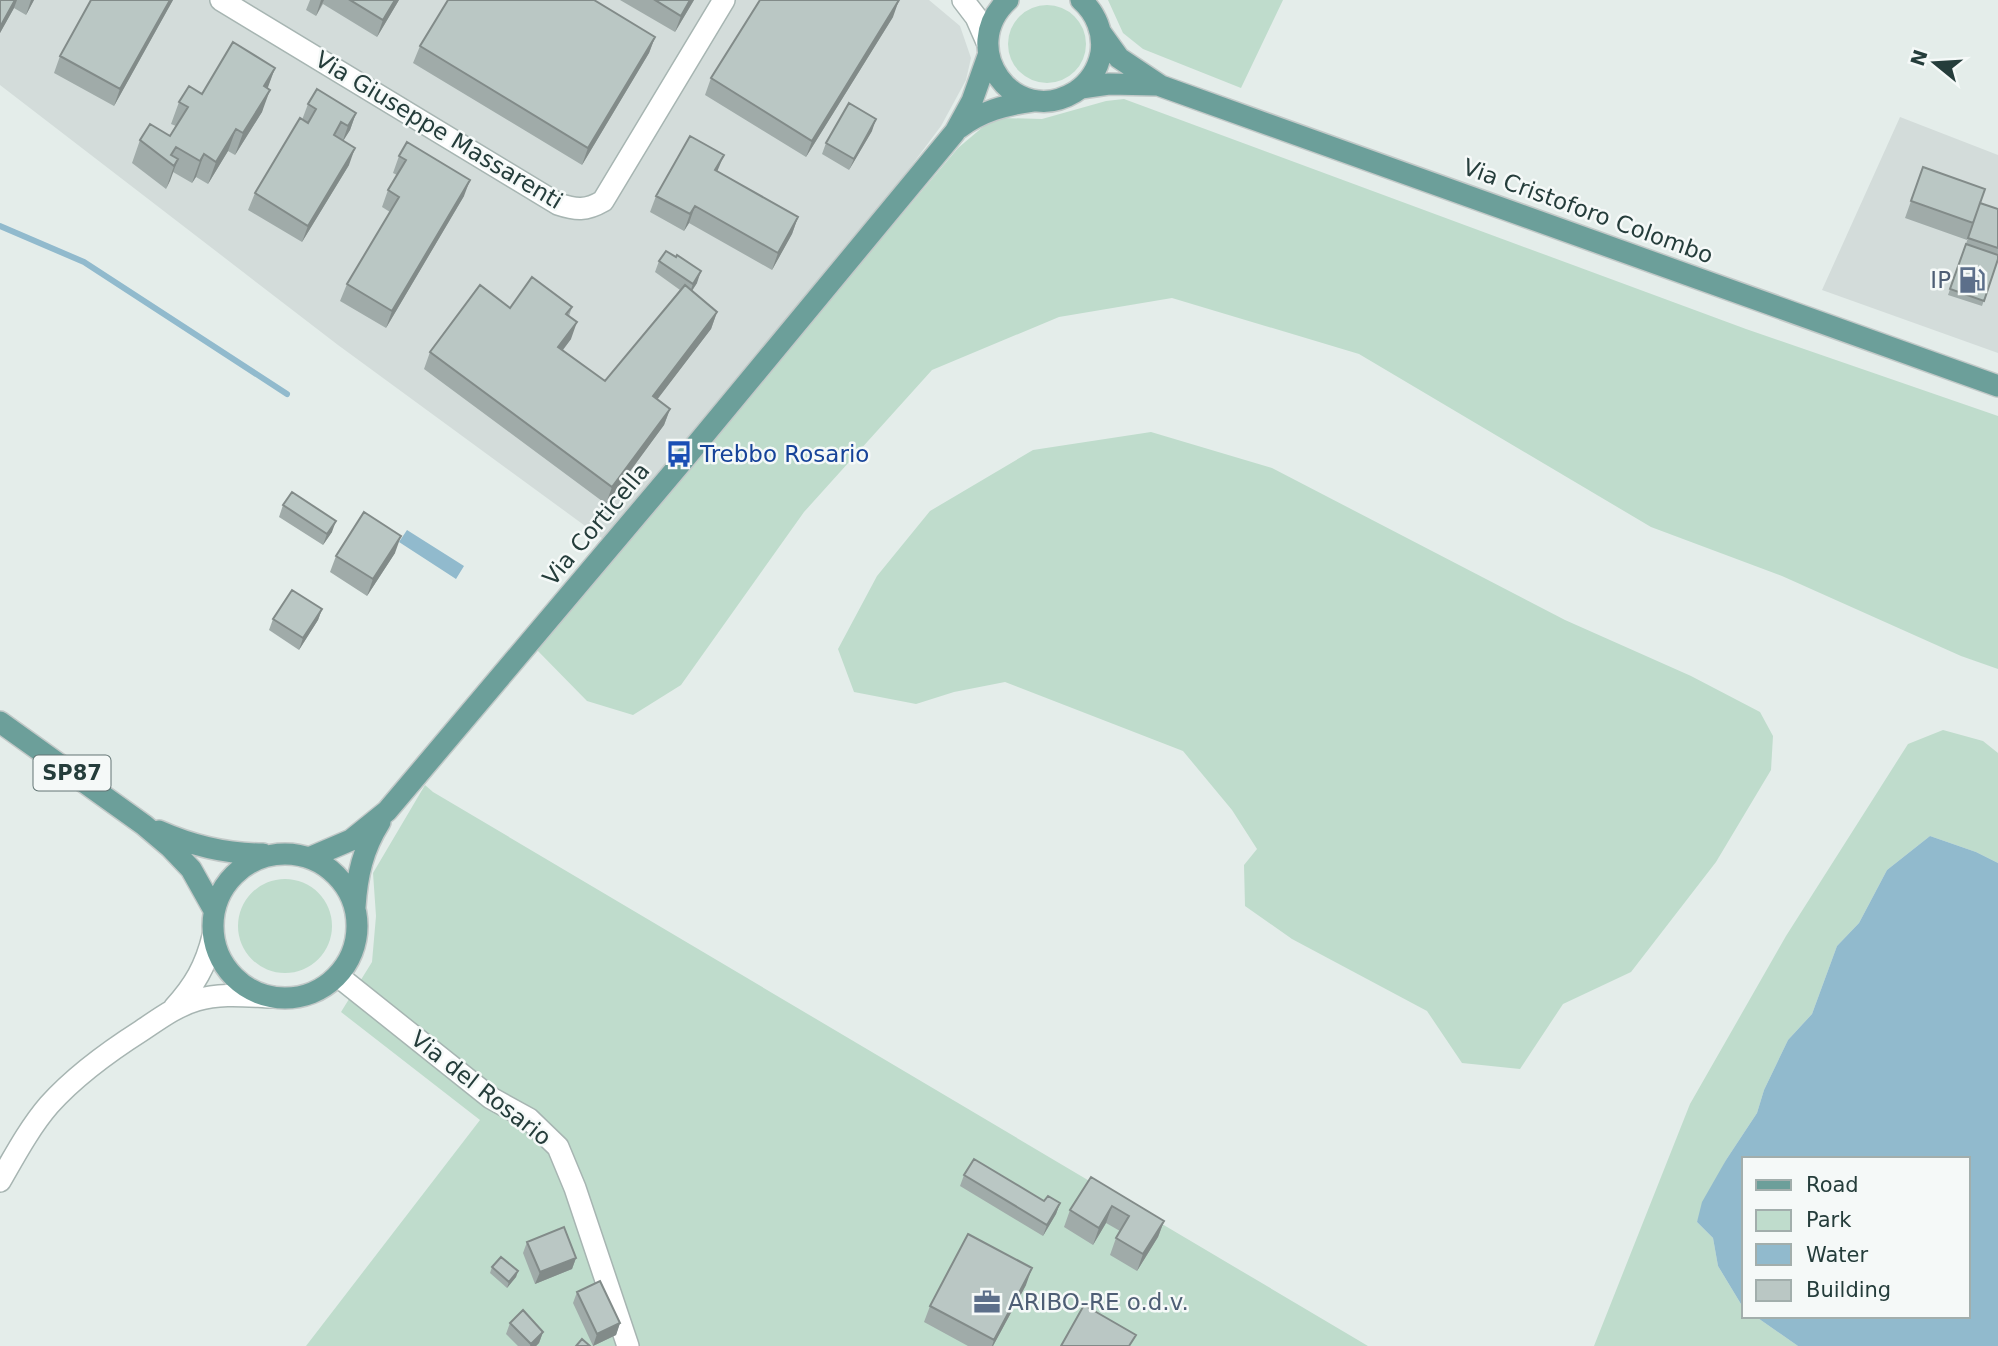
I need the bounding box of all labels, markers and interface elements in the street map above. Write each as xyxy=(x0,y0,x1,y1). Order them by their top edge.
north arrow xyxy=(1900,28,1970,98)
street label: Via Giuseppe Massarenti xyxy=(311,46,567,214)
text: N xyxy=(1906,47,1932,69)
street label: Via Cristoforo Colombo xyxy=(1459,154,1717,268)
fuel station icon: IP xyxy=(1957,265,1987,295)
place label: IP xyxy=(1930,267,1951,293)
bus stop icon: Trebbo Rosario xyxy=(664,439,694,469)
place label: Trebbo Rosario xyxy=(699,441,869,467)
street label: Via Corticella xyxy=(537,458,655,590)
road number: SP87 xyxy=(34,756,110,790)
street label: Via del Rosario xyxy=(406,1025,556,1151)
legend xyxy=(1742,1157,1970,1318)
text: Road xyxy=(1806,1173,1859,1197)
text: Park xyxy=(1806,1208,1852,1232)
text: Water xyxy=(1806,1243,1868,1267)
text: Building xyxy=(1806,1278,1891,1302)
office icon: ARIBO-RE o.d.v. xyxy=(972,1287,1002,1317)
place label: ARIBO-RE o.d.v. xyxy=(1008,1289,1189,1315)

